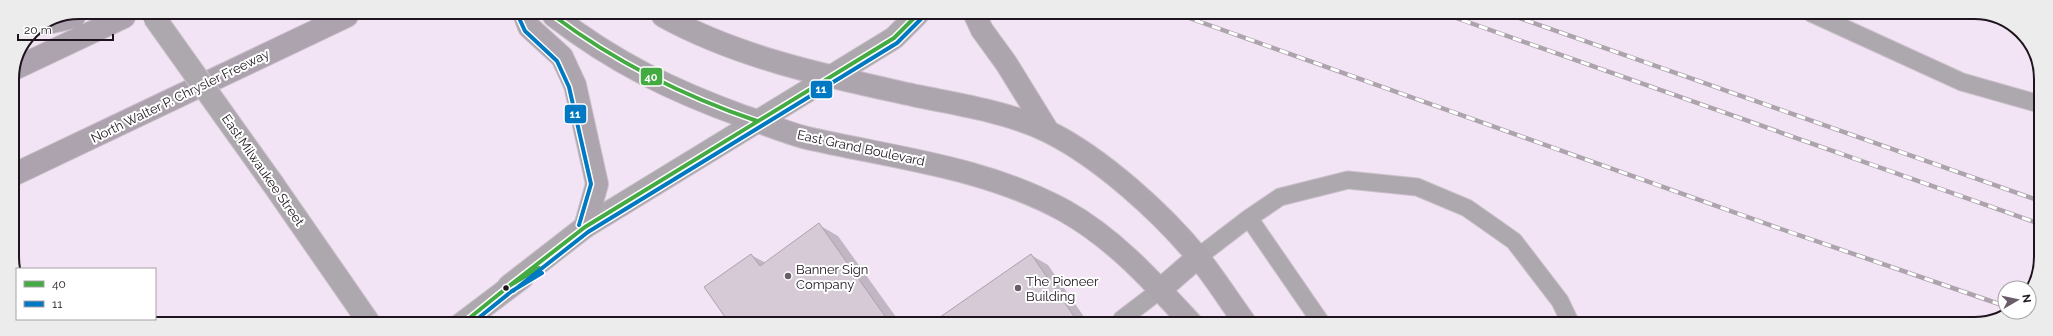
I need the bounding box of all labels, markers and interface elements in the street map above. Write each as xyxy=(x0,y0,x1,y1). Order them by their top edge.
scale bar xyxy=(18,16,113,42)
text: 20 m xyxy=(24,23,52,37)
street label: North Walter P. Chrysler Freeway xyxy=(88,46,272,146)
line badge: 40 xyxy=(640,67,663,86)
text: 40 xyxy=(644,71,658,84)
line badge: 11 xyxy=(810,80,833,99)
text: 11 xyxy=(816,83,827,96)
line badge: 11 xyxy=(564,104,587,124)
text: 11 xyxy=(570,108,581,121)
street label: East Milwaukee Street xyxy=(219,111,308,229)
street label: East Grand Boulevard xyxy=(796,127,926,169)
place label: Banner Sign Company xyxy=(796,262,868,292)
legend xyxy=(16,268,156,320)
marker: Banner Sign Company xyxy=(783,271,793,281)
place label: The Pioneer Building xyxy=(1026,274,1099,304)
text: 40 xyxy=(52,277,66,291)
north arrow xyxy=(1997,280,2037,320)
unlabelled marker xyxy=(501,283,511,293)
marker: The Pioneer Building xyxy=(1013,283,1023,293)
text: N xyxy=(2019,293,2033,304)
text: 11 xyxy=(52,297,62,311)

